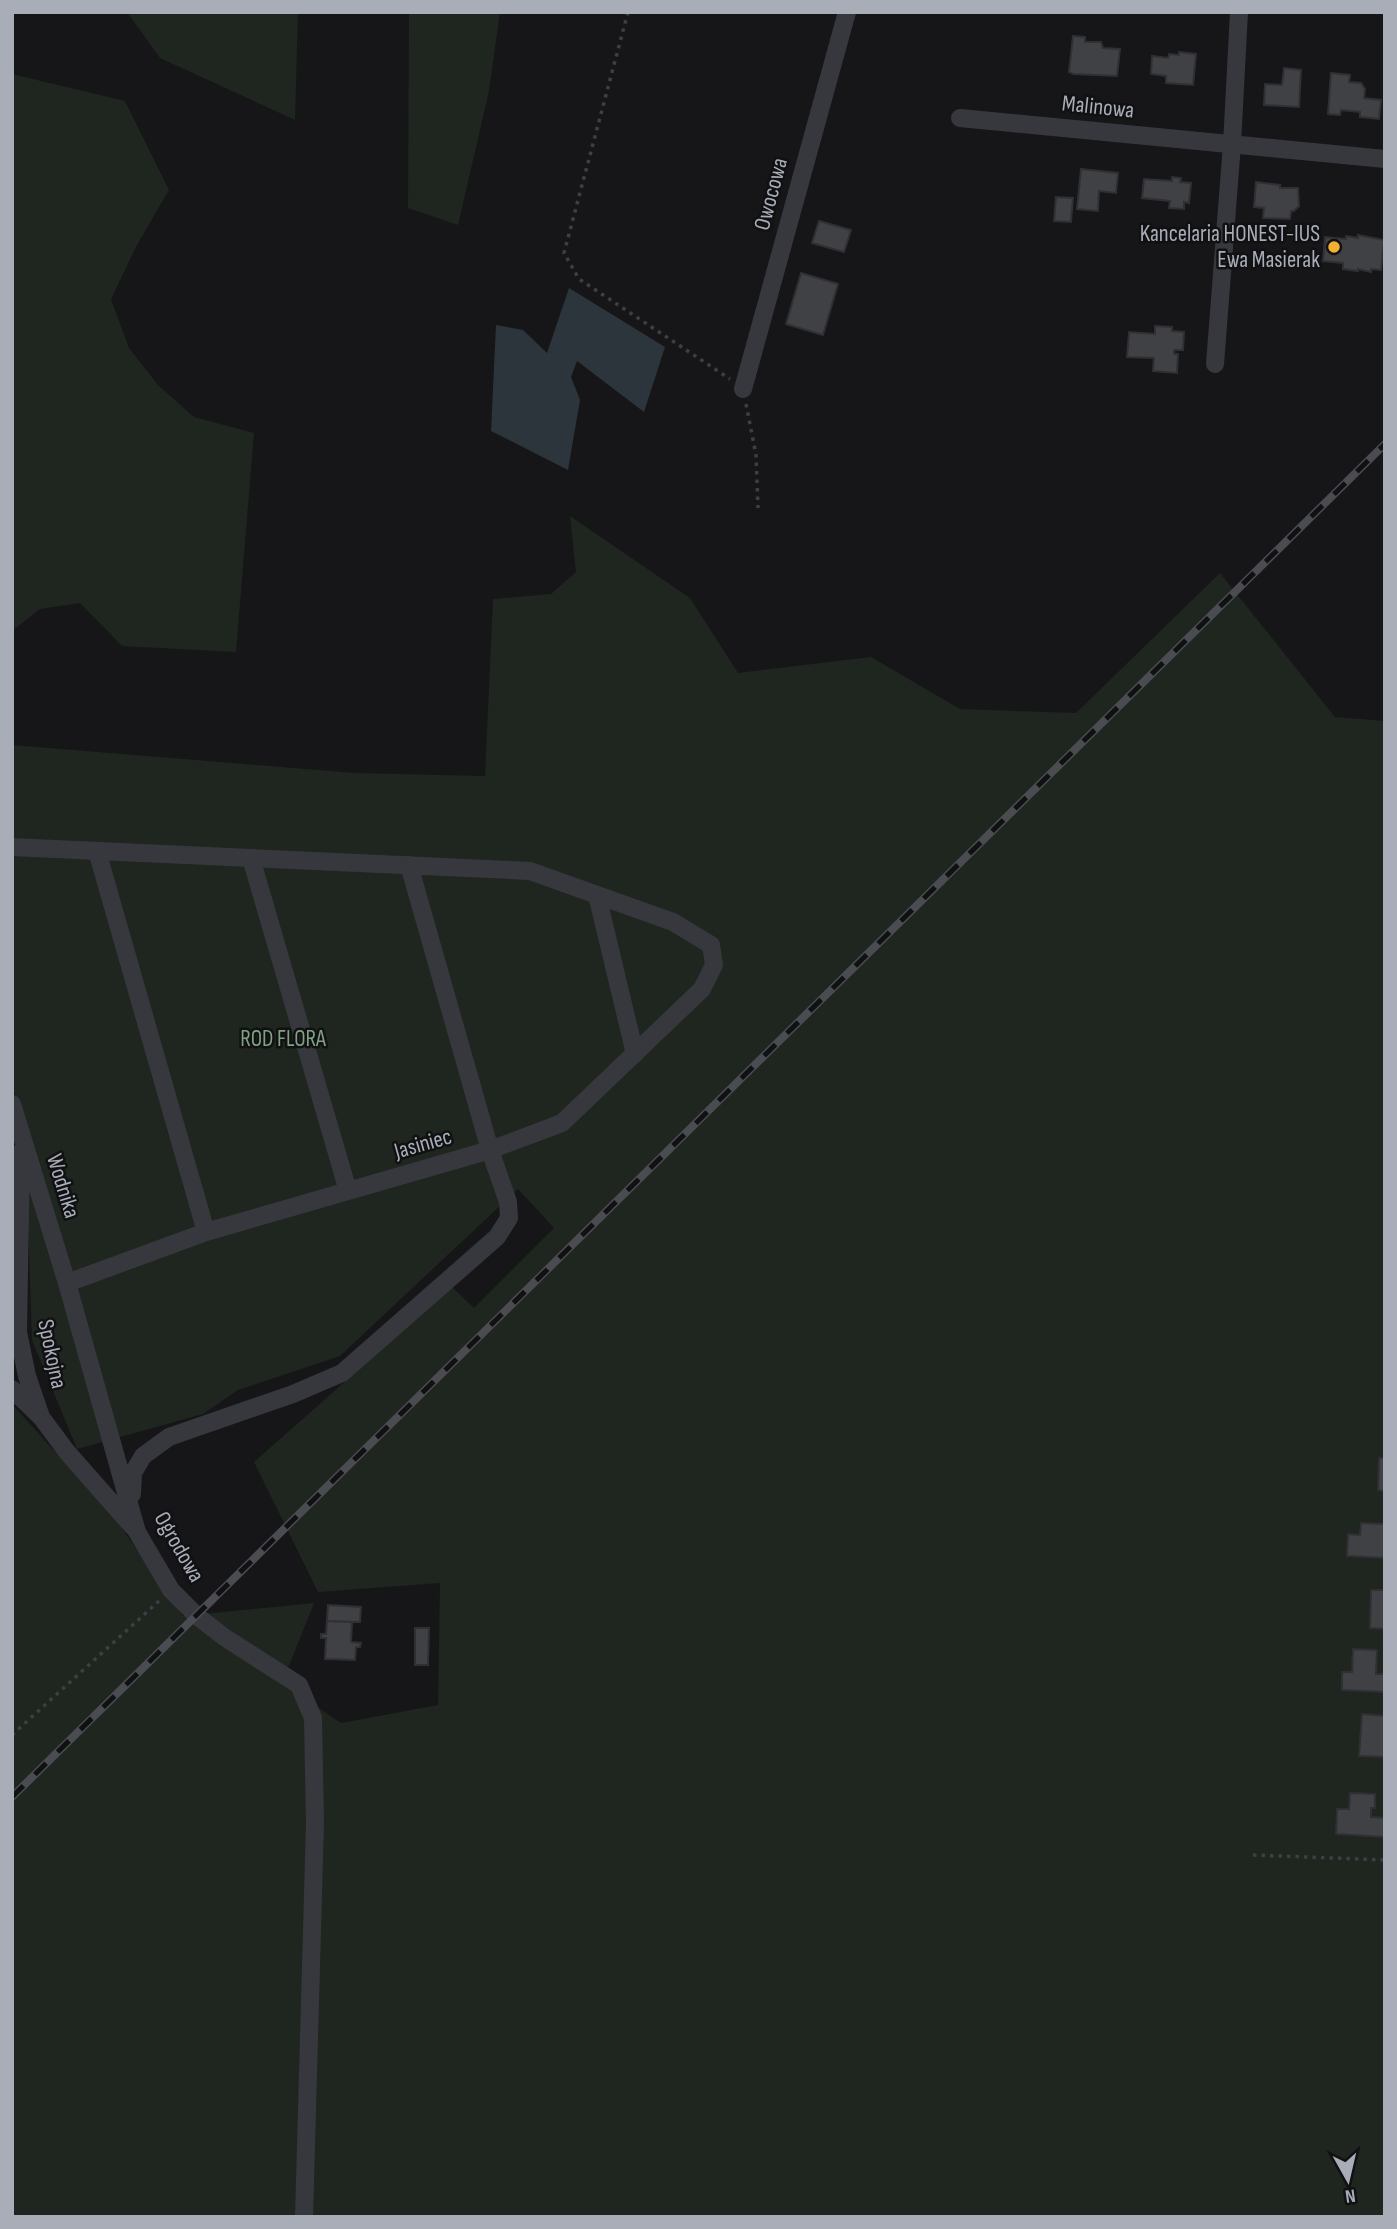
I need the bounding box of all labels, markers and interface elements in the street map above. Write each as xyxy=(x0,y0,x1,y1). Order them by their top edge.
street label: Malinowa xyxy=(1061,89,1135,125)
street label: Owocowa xyxy=(748,155,794,233)
place label: Kancelaria HONEST-IUS Ewa Masierak xyxy=(1140,220,1320,274)
marker: Kancelaria HONEST-IUS Ewa Masierak xyxy=(1326,239,1342,255)
park label: ROD FLORA xyxy=(240,1025,326,1053)
street label: Jasiniec xyxy=(390,1122,455,1166)
street label: Wodnika xyxy=(40,1151,86,1221)
street label: Spokojna xyxy=(31,1317,73,1391)
street label: Ogrodowa xyxy=(148,1507,210,1587)
north arrow xyxy=(1313,2145,1383,2215)
text: N xyxy=(1344,2183,1357,2207)

